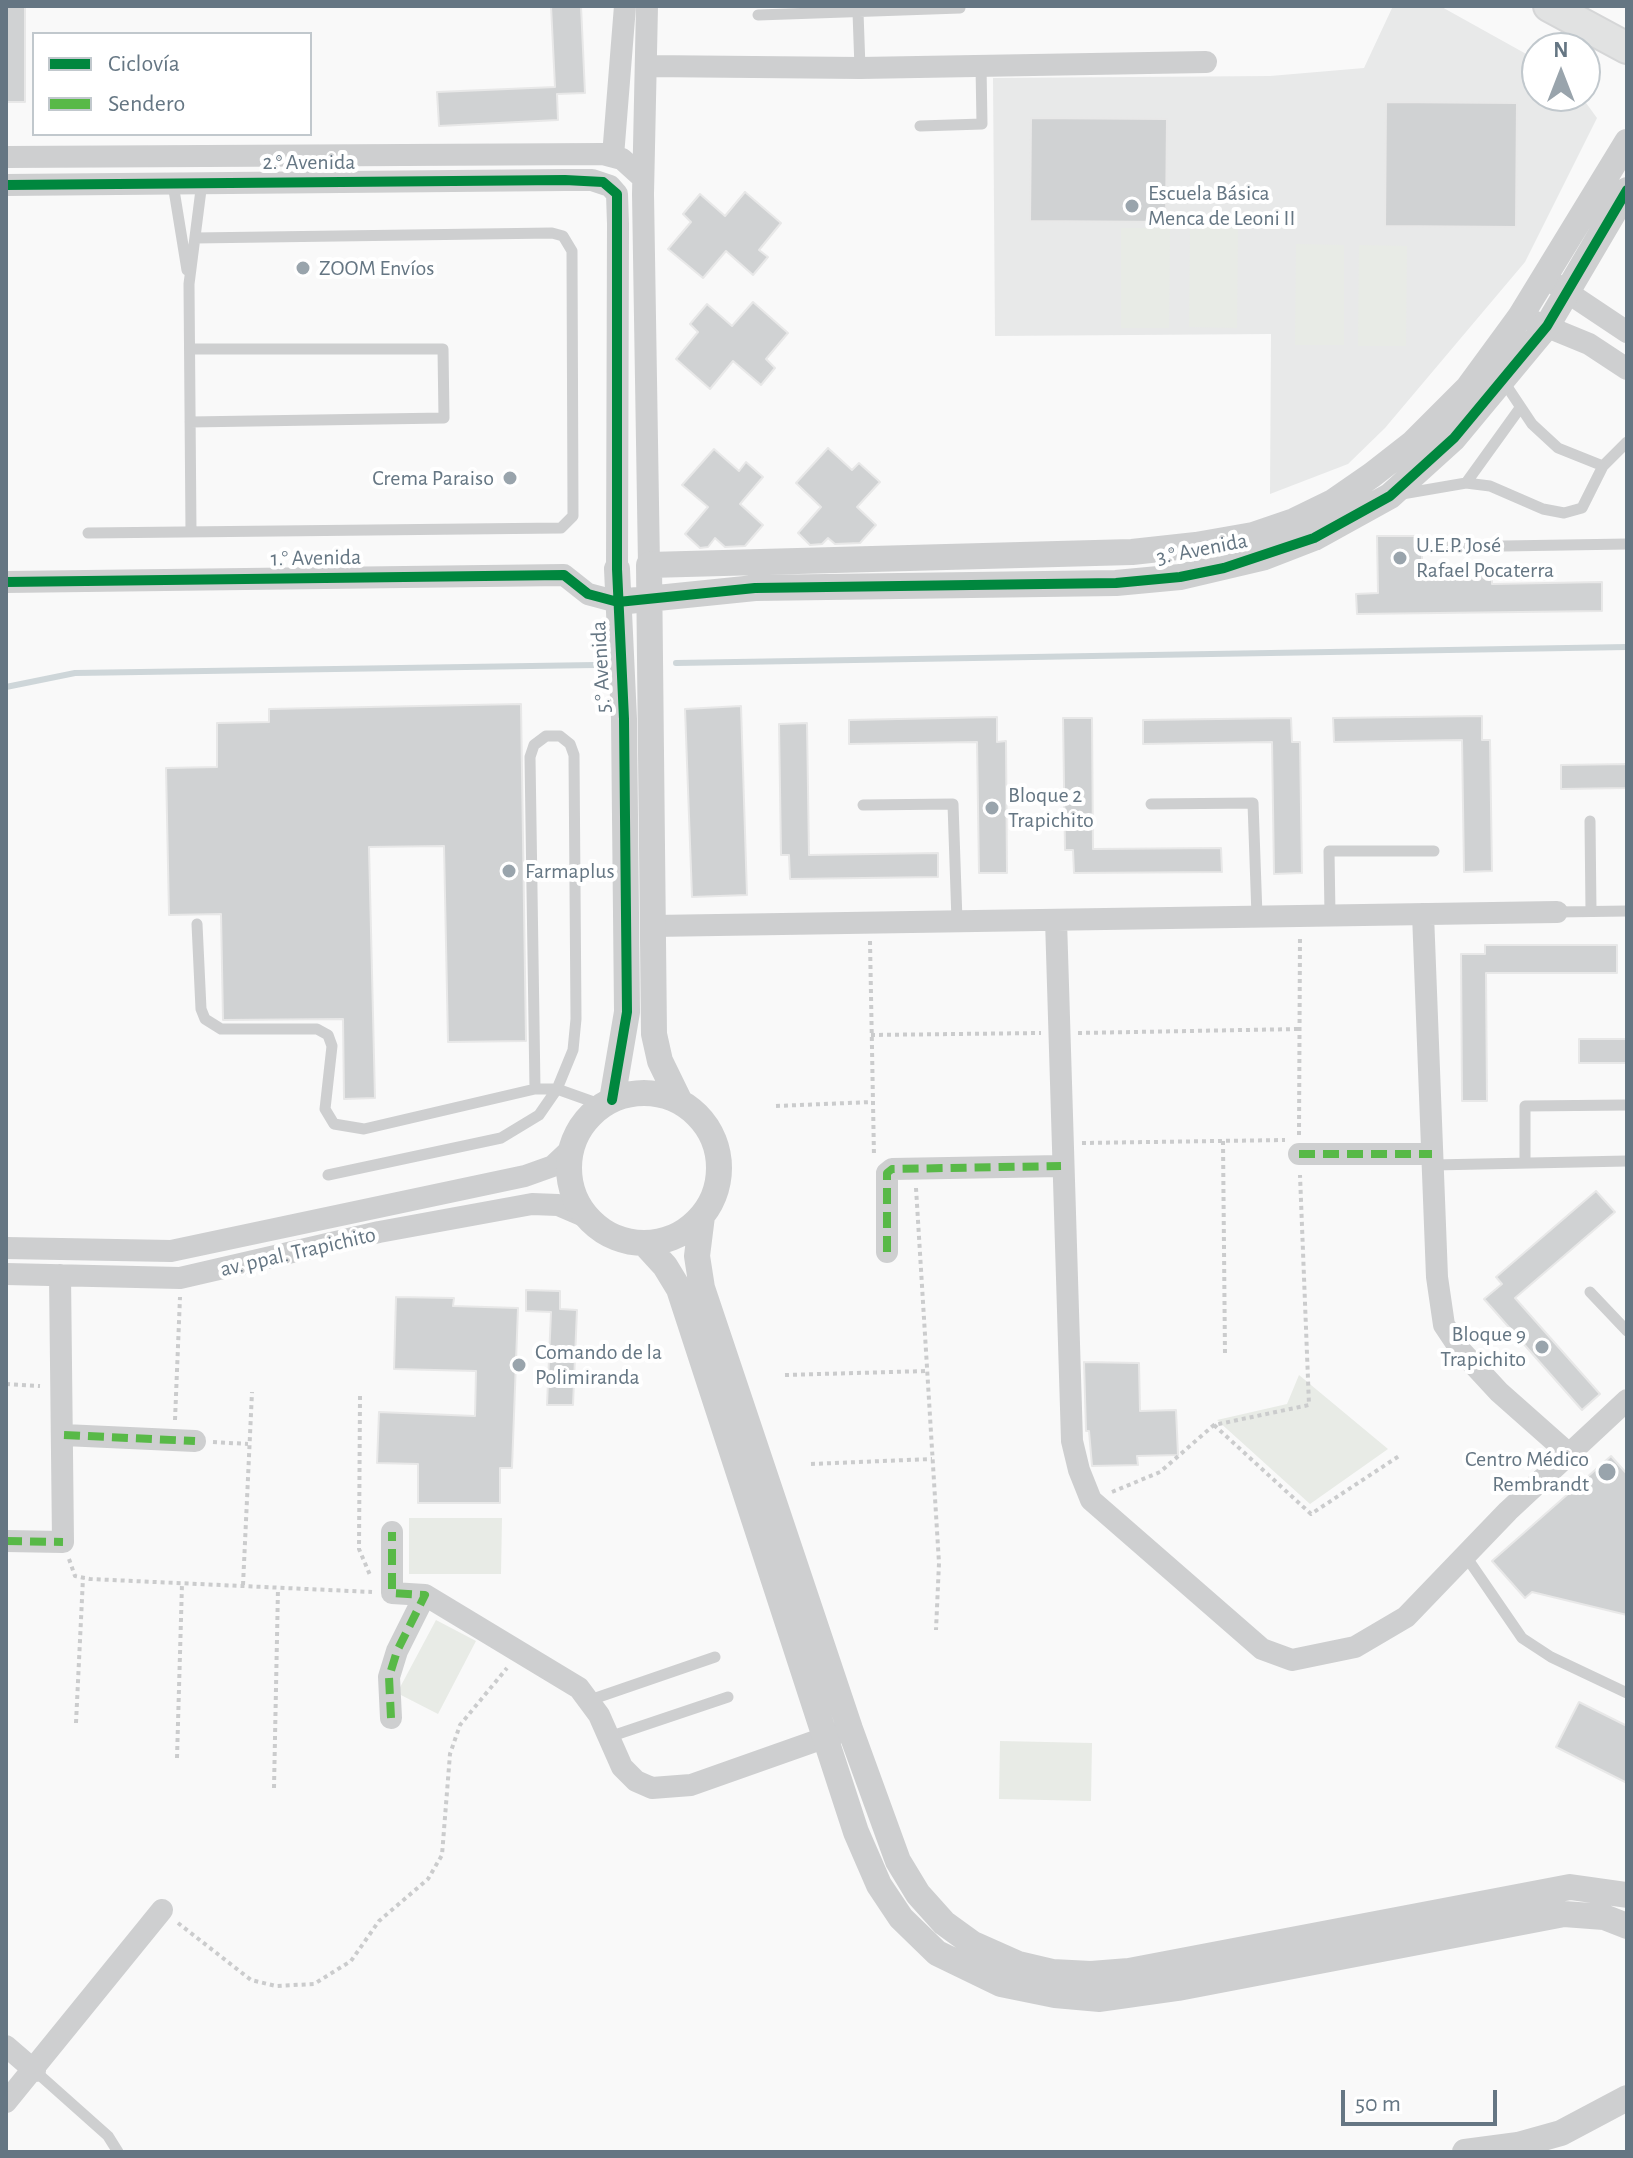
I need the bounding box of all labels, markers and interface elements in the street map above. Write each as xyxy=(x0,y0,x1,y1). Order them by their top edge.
legend xyxy=(32,32,312,136)
north arrow xyxy=(1521,32,1601,112)
text: N xyxy=(1553,39,1569,61)
text: Ciclovía xyxy=(108,52,180,76)
text: Sendero xyxy=(108,92,185,116)
street label: 2.° Avenida xyxy=(262,149,356,175)
place label: Escuela Básica Menca de Leoni II xyxy=(1148,180,1295,232)
marker: Escuela Básica Menca de Leoni II xyxy=(1123,197,1141,215)
place label: ZOOM Envíos xyxy=(319,255,434,281)
marker: ZOOM Envíos xyxy=(294,259,312,277)
place label: Crema Paraiso xyxy=(372,465,494,491)
marker: Crema Paraiso xyxy=(501,469,519,487)
street label: 3.° Avenida xyxy=(1154,527,1250,571)
place label: U.E.P. José Rafael Pocaterra xyxy=(1416,532,1554,584)
street label: 1.° Avenida xyxy=(270,544,362,572)
marker: U.E.P. José Rafael Pocaterra xyxy=(1391,549,1409,567)
street label: 5.° Avenida xyxy=(585,620,617,714)
place label: Bloque 2 Trapichito xyxy=(1008,782,1094,834)
marker: Bloque 2 Trapichito xyxy=(983,799,1001,817)
place label: Farmaplus xyxy=(525,858,615,884)
marker: Farmaplus xyxy=(500,862,518,880)
street label: av. ppal. Trapichito xyxy=(218,1221,378,1283)
place label: Bloque 9 Trapichito xyxy=(1440,1321,1526,1372)
marker: Bloque 9 Trapichito xyxy=(1533,1338,1551,1356)
place label: Comando de la Polimiranda xyxy=(535,1339,662,1390)
marker: Comando de la Polimiranda xyxy=(510,1356,528,1374)
place label: Centro Médico Rembrandt xyxy=(1465,1446,1589,1498)
marker: Centro Médico Rembrandt xyxy=(1596,1461,1618,1483)
scale bar xyxy=(1345,2074,1501,2124)
text: 50 m xyxy=(1355,2092,1401,2116)

